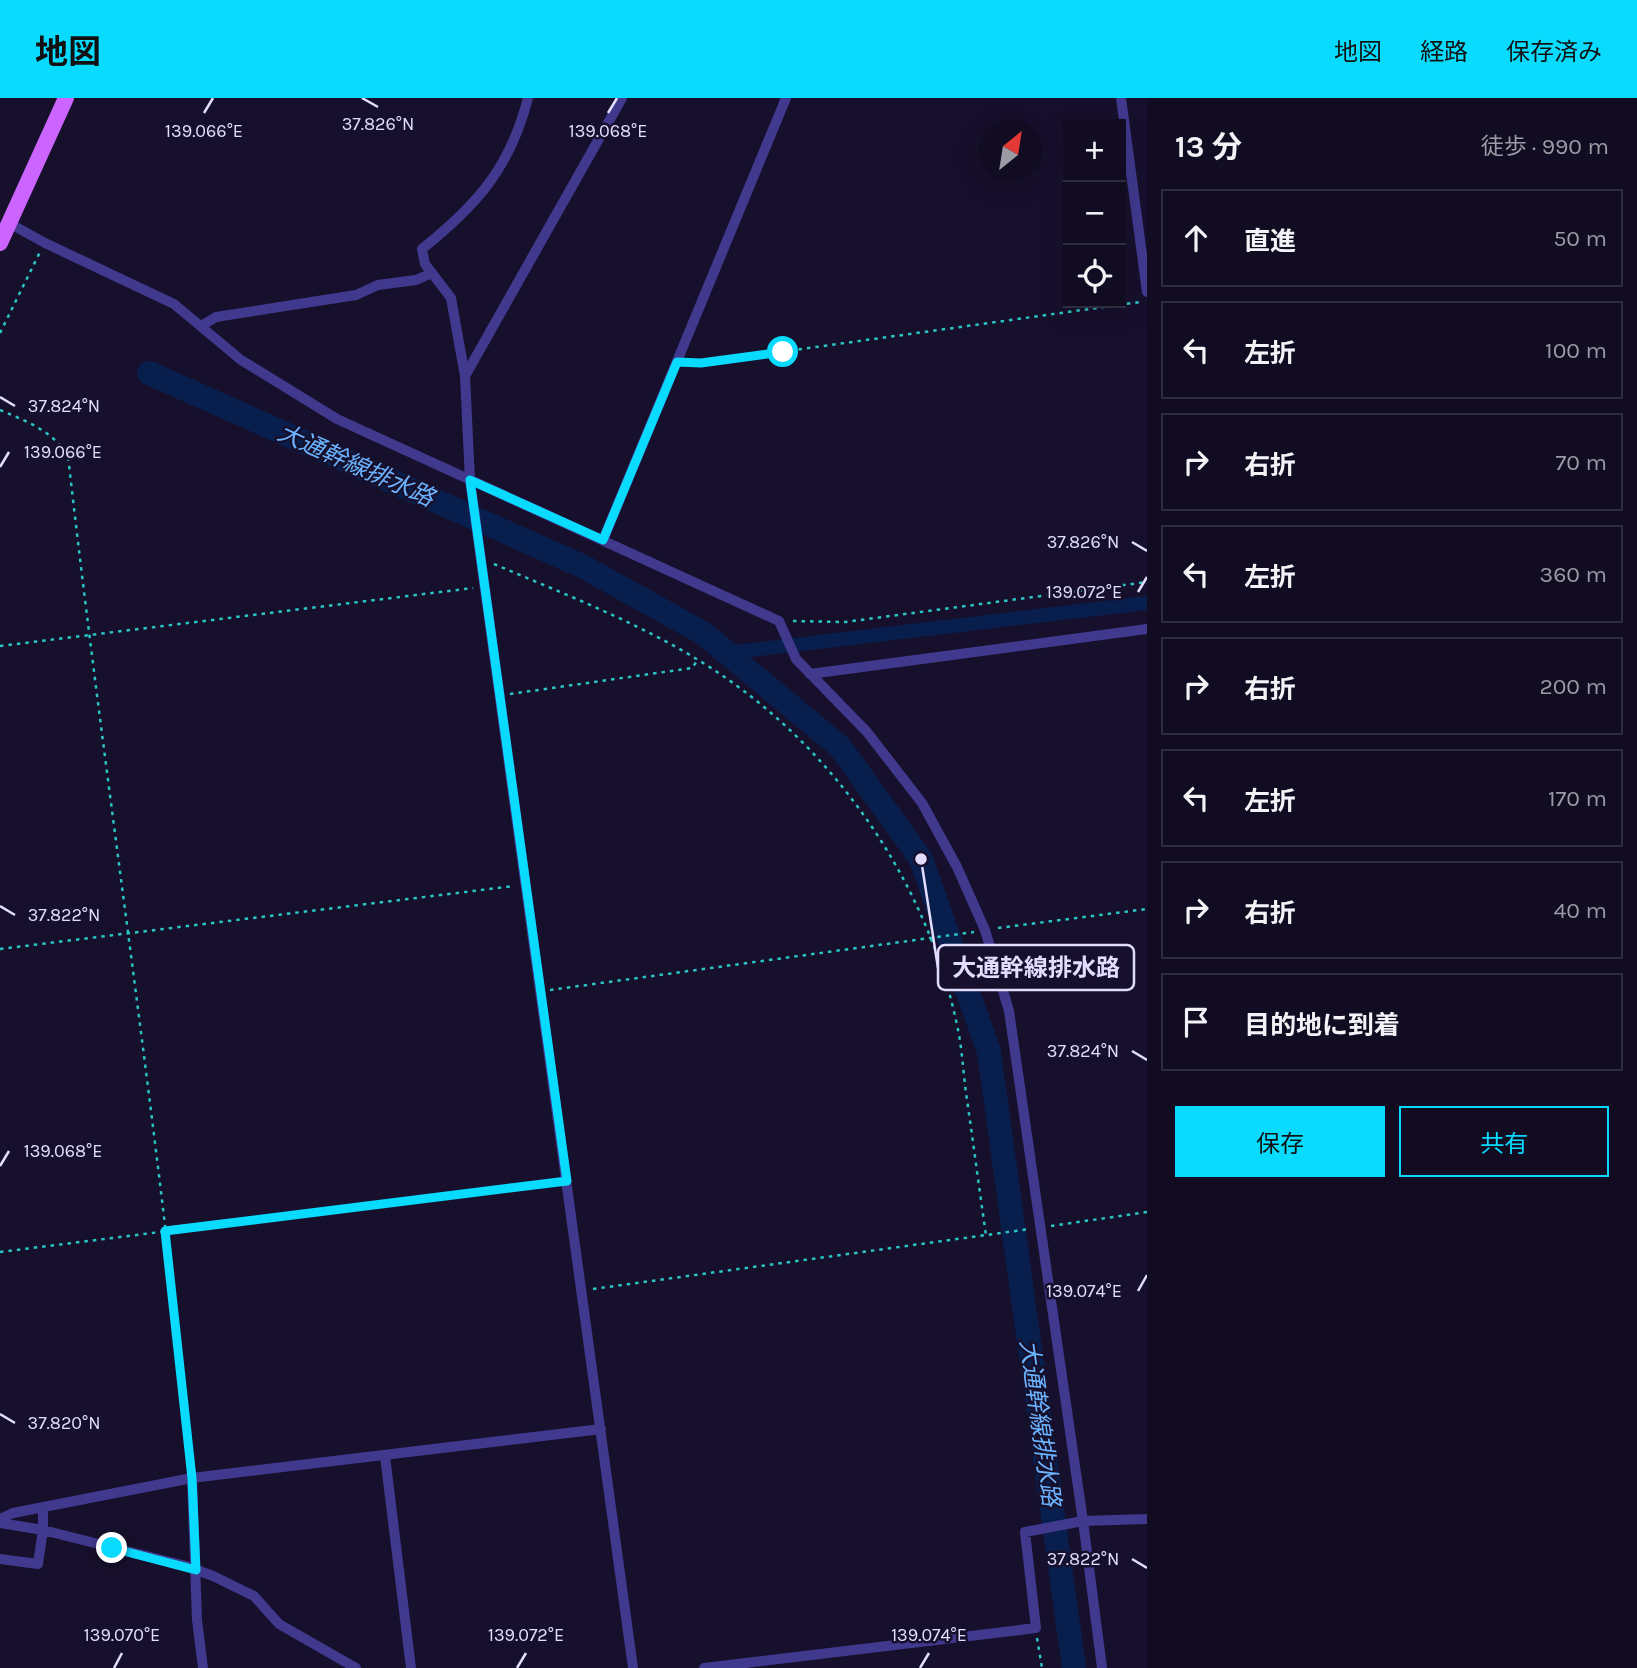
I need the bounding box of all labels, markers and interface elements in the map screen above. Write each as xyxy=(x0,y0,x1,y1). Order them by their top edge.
text: 地図 xyxy=(35,33,101,71)
text: 地図 xyxy=(1334,38,1382,66)
text: 経路 xyxy=(1420,38,1468,66)
text: 保存済み xyxy=(1506,38,1602,66)
text: 37.826°N xyxy=(342,113,414,135)
north arrow xyxy=(979,119,1042,182)
map controls xyxy=(1063,119,1126,308)
button: + xyxy=(1063,119,1126,182)
text: 139.066°E xyxy=(165,120,243,142)
text: 139.068°E xyxy=(569,120,647,142)
text: 13 分 xyxy=(1175,129,1242,165)
text: 徒歩 · 990 m xyxy=(1481,133,1609,160)
button: − xyxy=(1063,182,1126,245)
icon: ahead xyxy=(1177,219,1215,257)
text: 50 m xyxy=(1553,225,1607,252)
text: 直進 xyxy=(1244,226,1296,257)
button: locate xyxy=(1063,245,1126,308)
icon: left xyxy=(1177,331,1215,369)
route start xyxy=(767,336,798,367)
text: 100 m xyxy=(1545,337,1607,364)
text: 左折 xyxy=(1244,338,1296,369)
text: 37.824°N xyxy=(28,395,100,417)
water label: 大通幹線排水路 xyxy=(274,418,440,513)
text: 139.066°E xyxy=(24,441,102,463)
icon: right xyxy=(1177,443,1215,481)
text: 70 m xyxy=(1556,449,1607,476)
text: 右折 xyxy=(1244,450,1296,481)
text: 37.826°N xyxy=(1047,531,1119,553)
icon: left xyxy=(1177,555,1215,593)
text: 360 m xyxy=(1540,561,1607,588)
text: 左折 xyxy=(1244,562,1296,593)
text: 139.072°E xyxy=(1046,581,1122,603)
icon: right xyxy=(1177,667,1215,705)
text: 200 m xyxy=(1539,673,1607,700)
text: 右折 xyxy=(1244,674,1296,705)
icon: left xyxy=(1177,779,1215,817)
text: 170 m xyxy=(1548,785,1607,812)
text: 左折 xyxy=(1244,786,1296,817)
icon: right xyxy=(1177,891,1215,929)
text: 40 m xyxy=(1554,897,1607,924)
text: 右折 xyxy=(1244,898,1296,929)
text: 37.822°N xyxy=(28,904,100,926)
callout: 大通幹線排水路 xyxy=(938,945,1134,990)
text: 大通幹線排水路 xyxy=(952,954,1120,982)
icon: arrive xyxy=(1177,1003,1215,1041)
text: 目的地に到着 xyxy=(1244,1010,1400,1041)
text: 37.824°N xyxy=(1047,1040,1119,1062)
button: 保存 xyxy=(1175,1106,1385,1177)
button: 共有 xyxy=(1399,1106,1609,1177)
text: 139.068°E xyxy=(24,1140,102,1162)
text: 139.074°E xyxy=(1046,1280,1122,1302)
water label: 大通幹線排水路 xyxy=(1014,1338,1066,1510)
text: 37.820°N xyxy=(28,1412,100,1434)
route end xyxy=(96,1532,127,1563)
text: 37.822°N xyxy=(1047,1548,1119,1570)
text: 139.070°E xyxy=(84,1624,160,1646)
text: 139.072°E xyxy=(488,1624,564,1646)
text: 139.074°E xyxy=(891,1624,967,1646)

